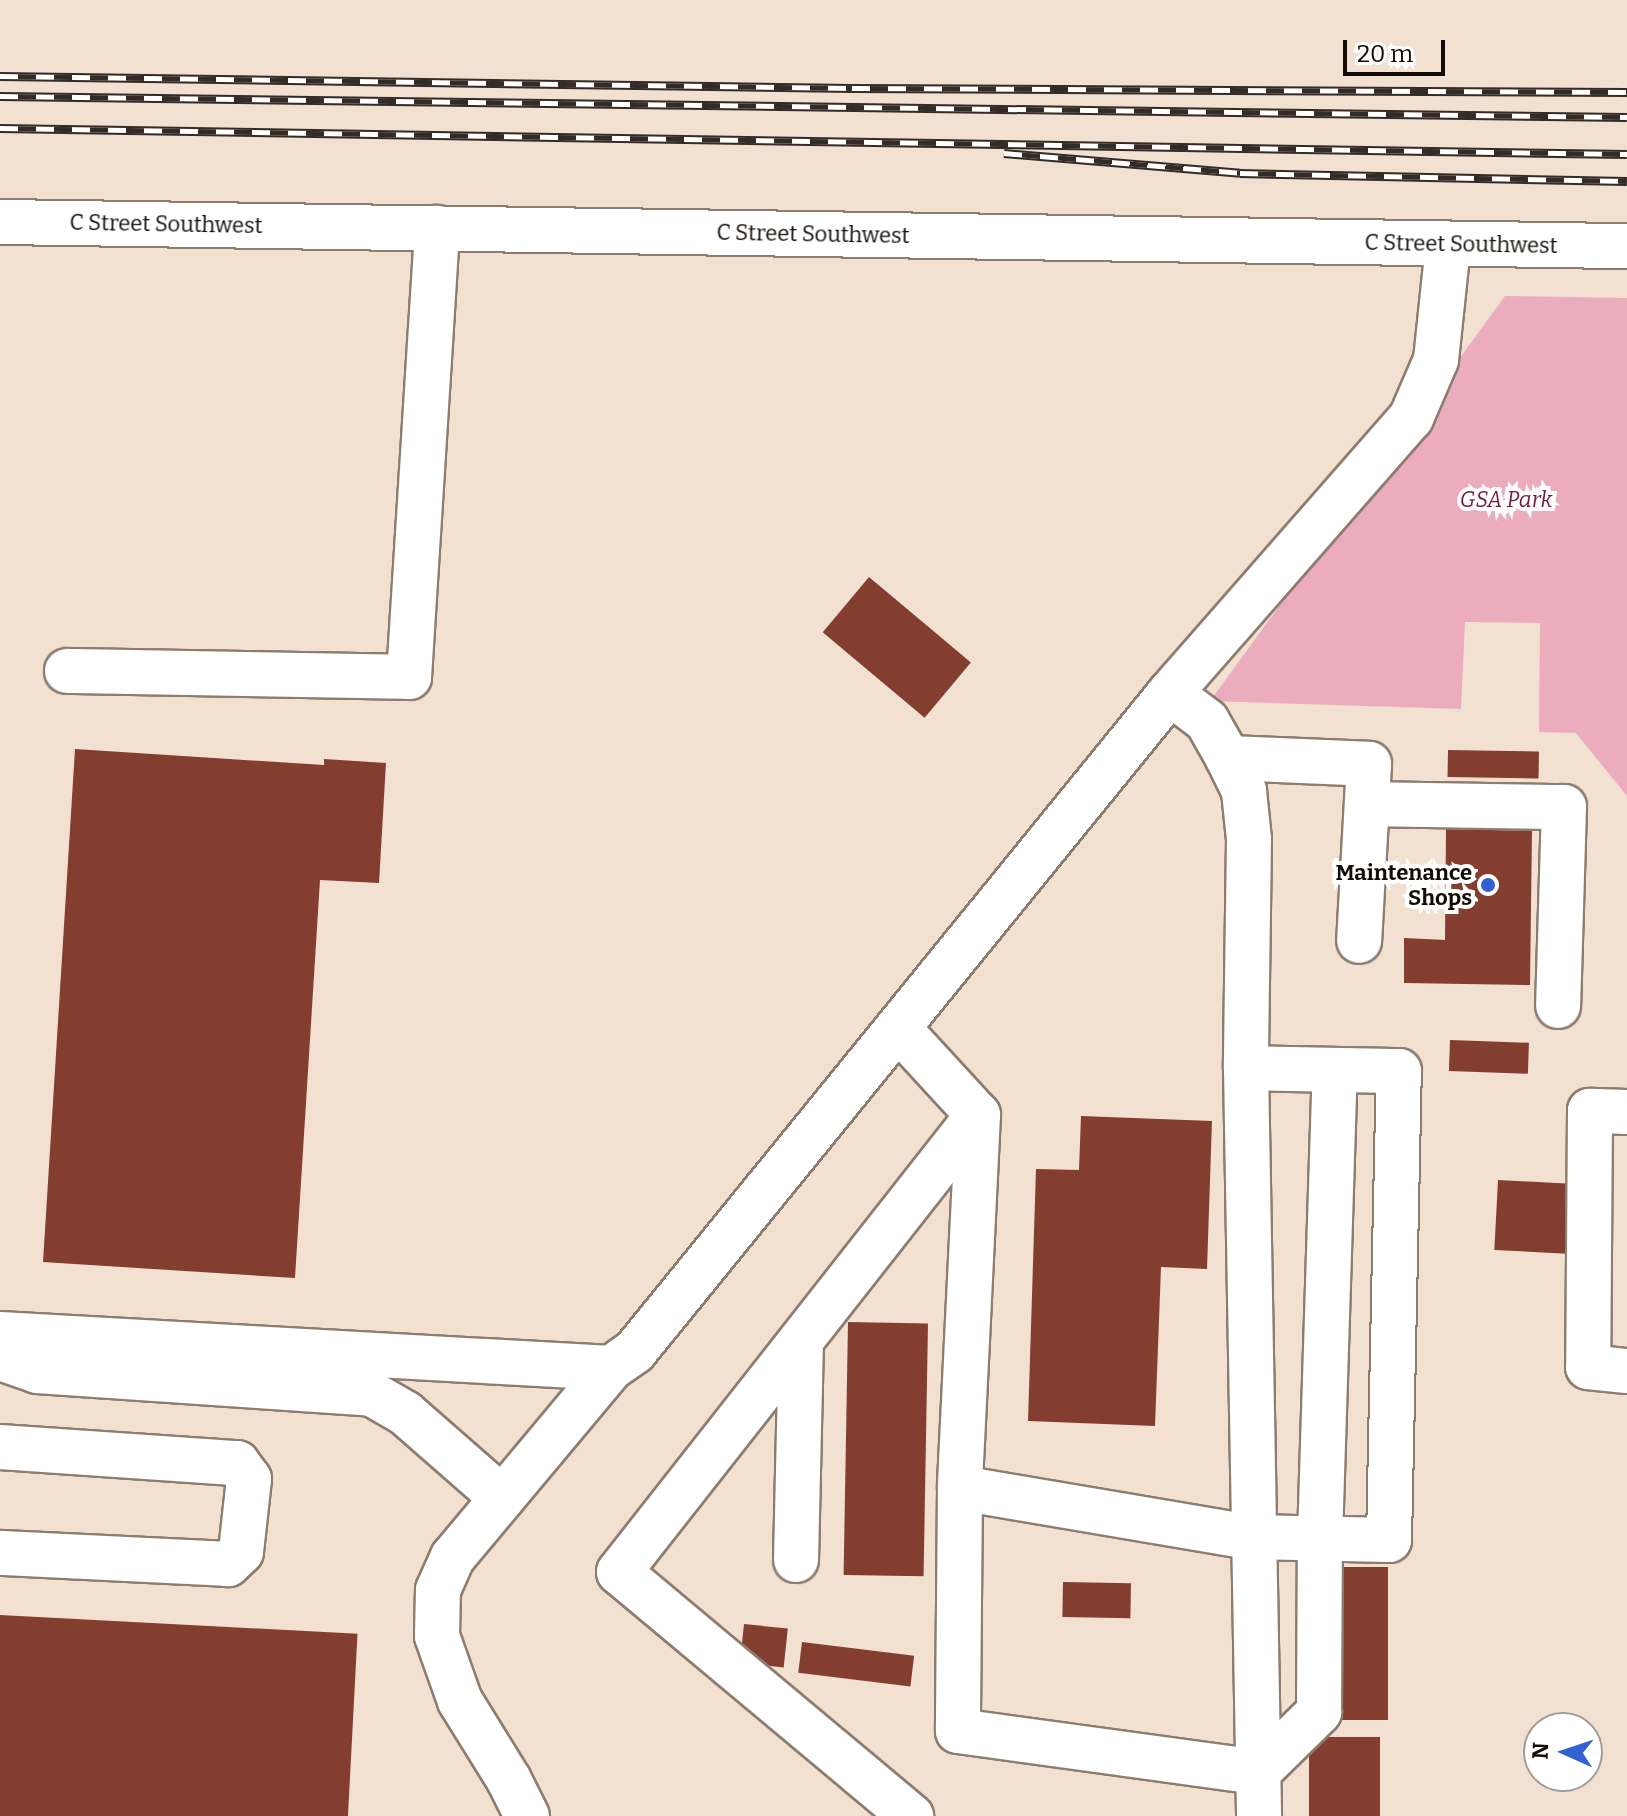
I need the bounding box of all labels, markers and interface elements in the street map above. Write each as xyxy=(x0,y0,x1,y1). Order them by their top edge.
scale bar xyxy=(1347,24,1449,74)
text: 20 m xyxy=(1357,40,1413,68)
street label: C Street Southwest xyxy=(69,209,263,239)
street label: C Street Southwest xyxy=(716,219,910,249)
street label: C Street Southwest xyxy=(1364,229,1558,259)
park label: GSA Park xyxy=(1460,487,1552,513)
place label: Maintenance Shops xyxy=(1335,859,1472,910)
marker: Maintenance Shops xyxy=(1479,876,1497,894)
north arrow xyxy=(1523,1712,1603,1792)
text: N xyxy=(1527,1742,1554,1760)

